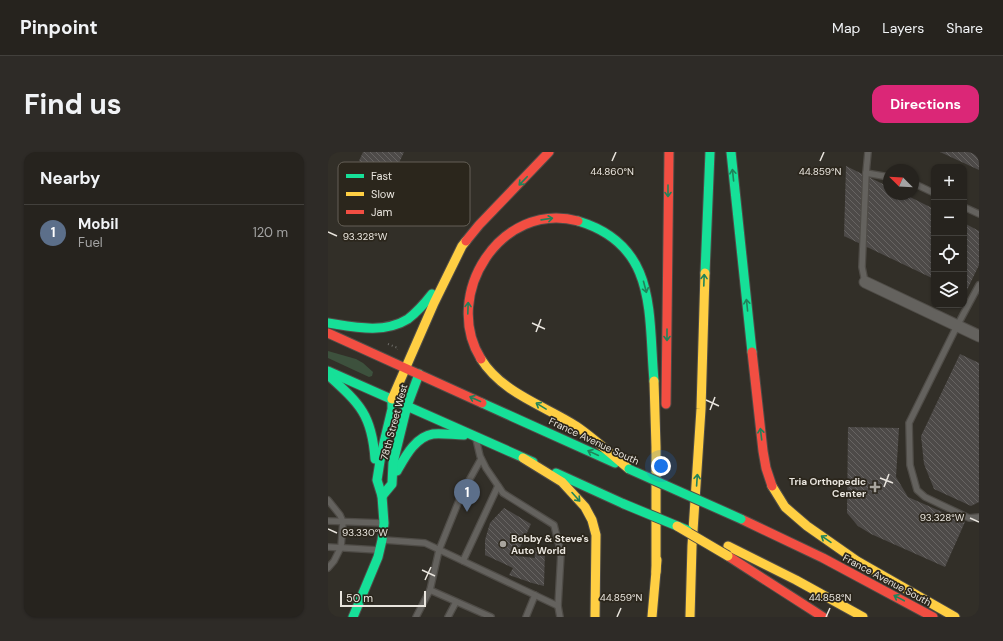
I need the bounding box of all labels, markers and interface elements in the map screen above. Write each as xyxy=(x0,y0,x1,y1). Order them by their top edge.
text: Pinpoint xyxy=(20,15,98,40)
text: Map xyxy=(832,19,860,37)
text: Layers xyxy=(882,19,924,37)
text: Share xyxy=(946,19,983,37)
button: Directions xyxy=(872,85,979,123)
text: Find us xyxy=(24,86,122,123)
legend xyxy=(338,162,470,226)
north arrow xyxy=(883,164,919,200)
map controls xyxy=(931,164,967,308)
button: + xyxy=(931,164,967,200)
text: 44.860°N xyxy=(590,165,634,178)
text: 44.859°N xyxy=(799,165,841,178)
text: Nearby xyxy=(40,167,100,189)
text: Fast xyxy=(371,169,392,183)
one-way arrow xyxy=(729,169,737,182)
one-way arrow xyxy=(518,176,527,186)
one-way arrow xyxy=(664,184,672,197)
text: Slow xyxy=(371,187,395,201)
button: − xyxy=(931,200,967,236)
text: Jam xyxy=(371,205,392,219)
text: Mobil xyxy=(78,214,118,234)
one-way arrow xyxy=(540,215,553,223)
text: 1 xyxy=(51,224,55,241)
text: 120 m xyxy=(253,224,288,241)
text: 93.328°W xyxy=(343,230,388,243)
text: Fuel xyxy=(78,234,103,251)
button: locate xyxy=(931,236,967,272)
button: layers xyxy=(931,272,967,308)
one-way arrow xyxy=(700,274,708,287)
one-way arrow xyxy=(641,280,649,293)
one-way arrow xyxy=(744,299,751,312)
one-way arrow xyxy=(464,302,472,315)
one-way arrow xyxy=(663,328,671,341)
street label: 78th Street West xyxy=(378,382,410,461)
one-way arrow xyxy=(469,395,481,403)
one-way arrow xyxy=(535,401,547,409)
street label: France Avenue South xyxy=(547,414,641,468)
one-way arrow xyxy=(757,428,765,441)
one-way arrow xyxy=(588,449,600,456)
your location xyxy=(651,456,671,476)
one-way arrow xyxy=(693,474,700,487)
place label: Tria Orthopedic Center xyxy=(789,475,866,500)
pin: 1 xyxy=(454,479,480,512)
marker: Tria Orthopedic Center xyxy=(869,481,881,493)
one-way arrow xyxy=(572,492,581,502)
text: 93.328°W xyxy=(920,511,965,524)
text: 93.330°W xyxy=(342,526,388,539)
place label: Bobby & Steve's Auto World xyxy=(511,532,589,557)
one-way arrow xyxy=(820,535,831,543)
marker: Bobby & Steve's Auto World xyxy=(498,539,508,549)
street label: France Avenue South xyxy=(841,551,934,609)
scale bar xyxy=(340,589,426,608)
text: 50 m xyxy=(346,591,373,605)
text: 44.859°N xyxy=(600,591,642,604)
text: 44.858°N xyxy=(809,591,851,604)
one-way arrow xyxy=(893,594,905,602)

